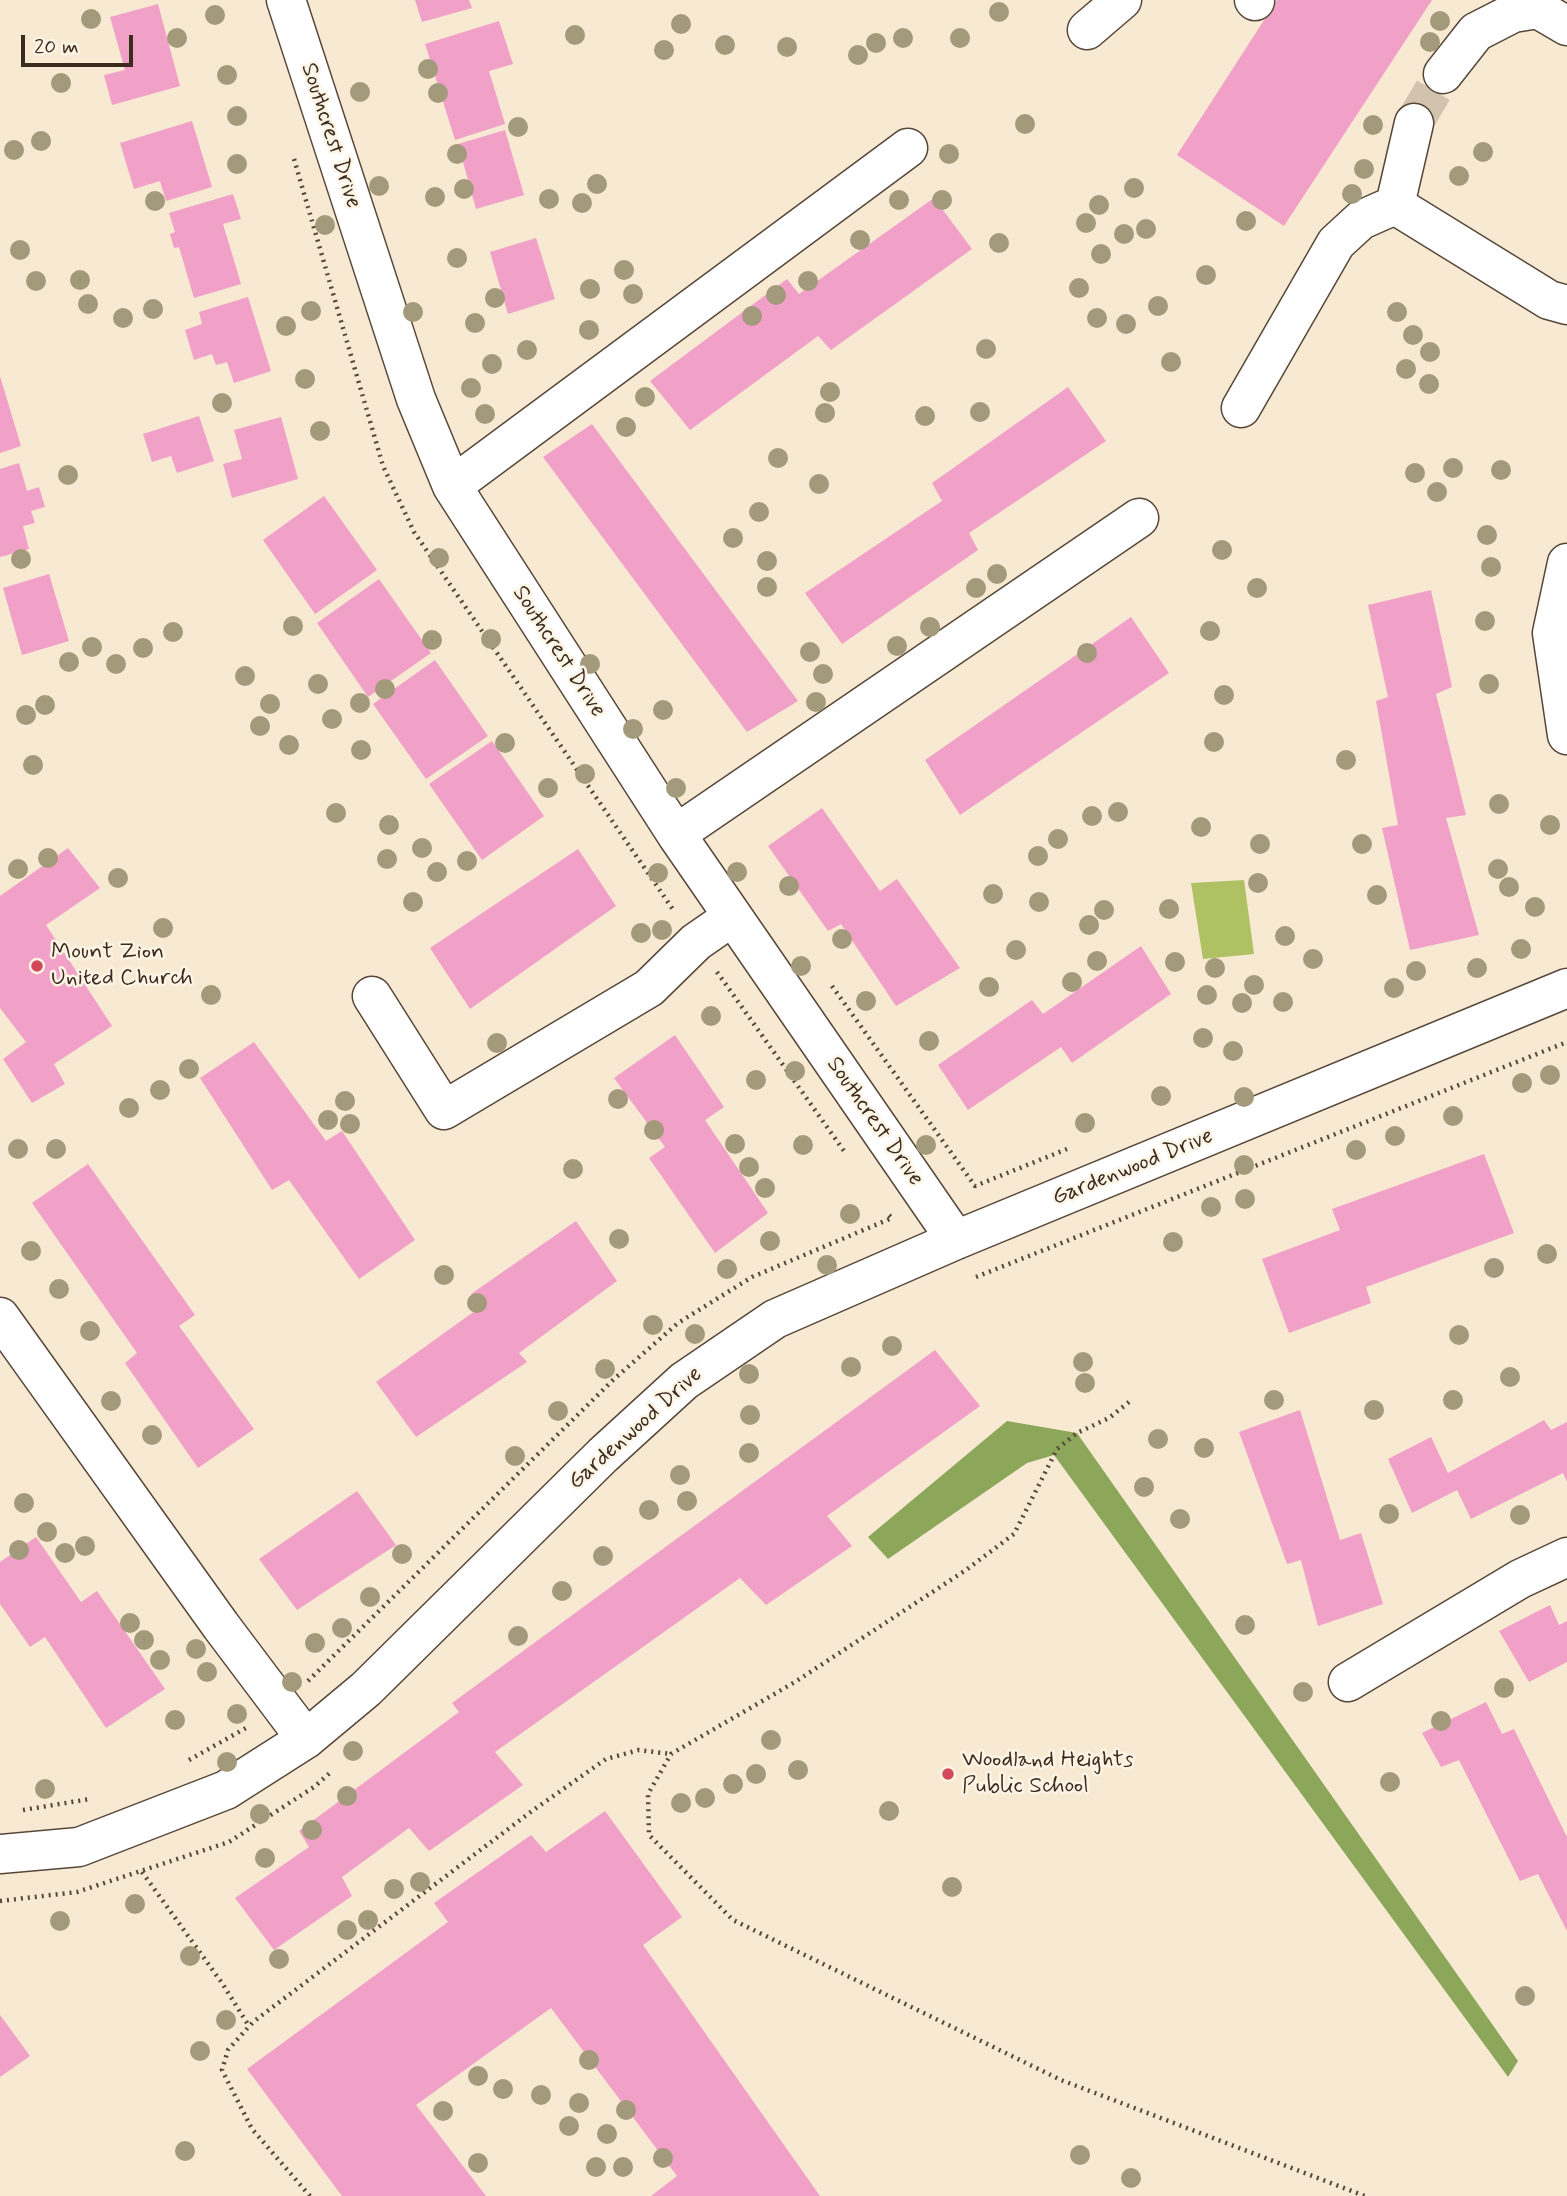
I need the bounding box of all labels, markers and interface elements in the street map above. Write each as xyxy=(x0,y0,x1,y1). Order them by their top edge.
scale bar xyxy=(24,21,136,65)
text: 20 m xyxy=(34,33,79,61)
street label: Southcrest Drive xyxy=(293,60,367,212)
street label: Southcrest Drive xyxy=(505,581,611,723)
place label: Mount Zion United Church xyxy=(51,939,193,993)
marker: Mount Zion United Church xyxy=(29,958,45,974)
street label: Southcrest Drive xyxy=(819,1052,929,1192)
street label: Gardenwood Drive xyxy=(1049,1123,1217,1213)
street label: Gardenwood Drive xyxy=(563,1362,709,1496)
place label: Woodland Heights Public School xyxy=(962,1747,1133,1801)
marker: Woodland Heights Public School xyxy=(940,1766,956,1782)

